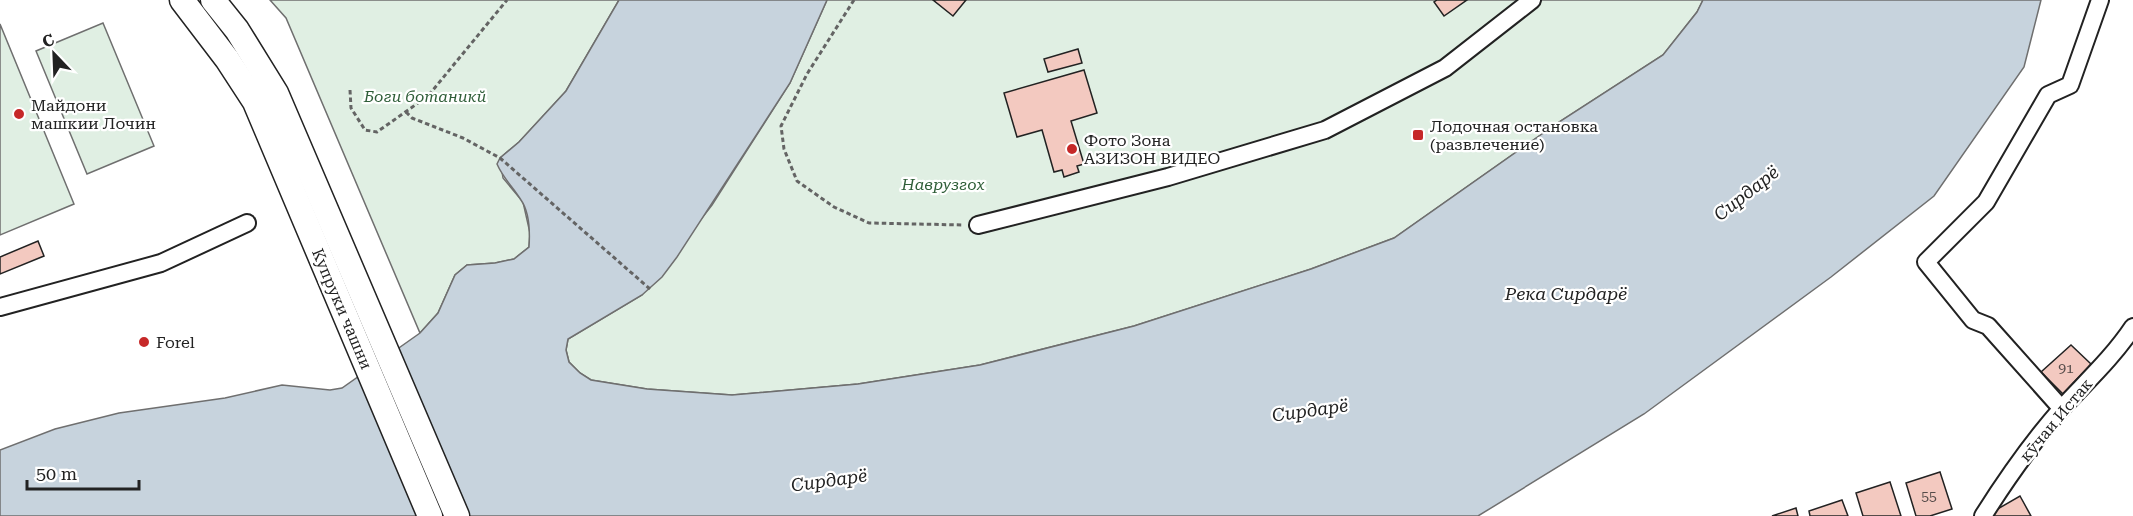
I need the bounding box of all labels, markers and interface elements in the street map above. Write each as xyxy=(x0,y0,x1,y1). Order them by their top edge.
north arrow xyxy=(24,24,84,84)
text: С xyxy=(39,30,57,52)
park label: Боги ботаникй xyxy=(363,87,486,106)
place label: Майдони машкии Лочин xyxy=(31,96,156,133)
marker: Майдони машкии Лочин xyxy=(12,107,26,121)
place label: Лодочная остановка (развлечение) xyxy=(1430,117,1598,154)
marker: Лодочная остановка (развлечение) xyxy=(1411,128,1425,142)
place label: Фото Зона АЗИЗОН ВИДЕО xyxy=(1084,131,1220,168)
marker: Фото Зона АЗИЗОН ВИДЕО xyxy=(1065,142,1079,156)
water label: Сирдарё xyxy=(1709,161,1783,225)
park label: Наврузгох xyxy=(901,175,984,194)
street label: Купруки чашни xyxy=(308,246,376,373)
water label: Река Сирдарё xyxy=(1504,283,1627,304)
place label: Forel xyxy=(156,333,195,352)
marker: Forel xyxy=(137,335,151,349)
house number: 91 xyxy=(2058,360,2074,376)
street label: кӯчаи Истак xyxy=(2016,374,2096,466)
water label: Сирдарё xyxy=(1271,394,1349,426)
scale bar xyxy=(27,453,140,491)
text: 50 m xyxy=(36,463,77,484)
water label: Сирдарё xyxy=(790,464,868,496)
house number: 55 xyxy=(1921,488,1937,504)

